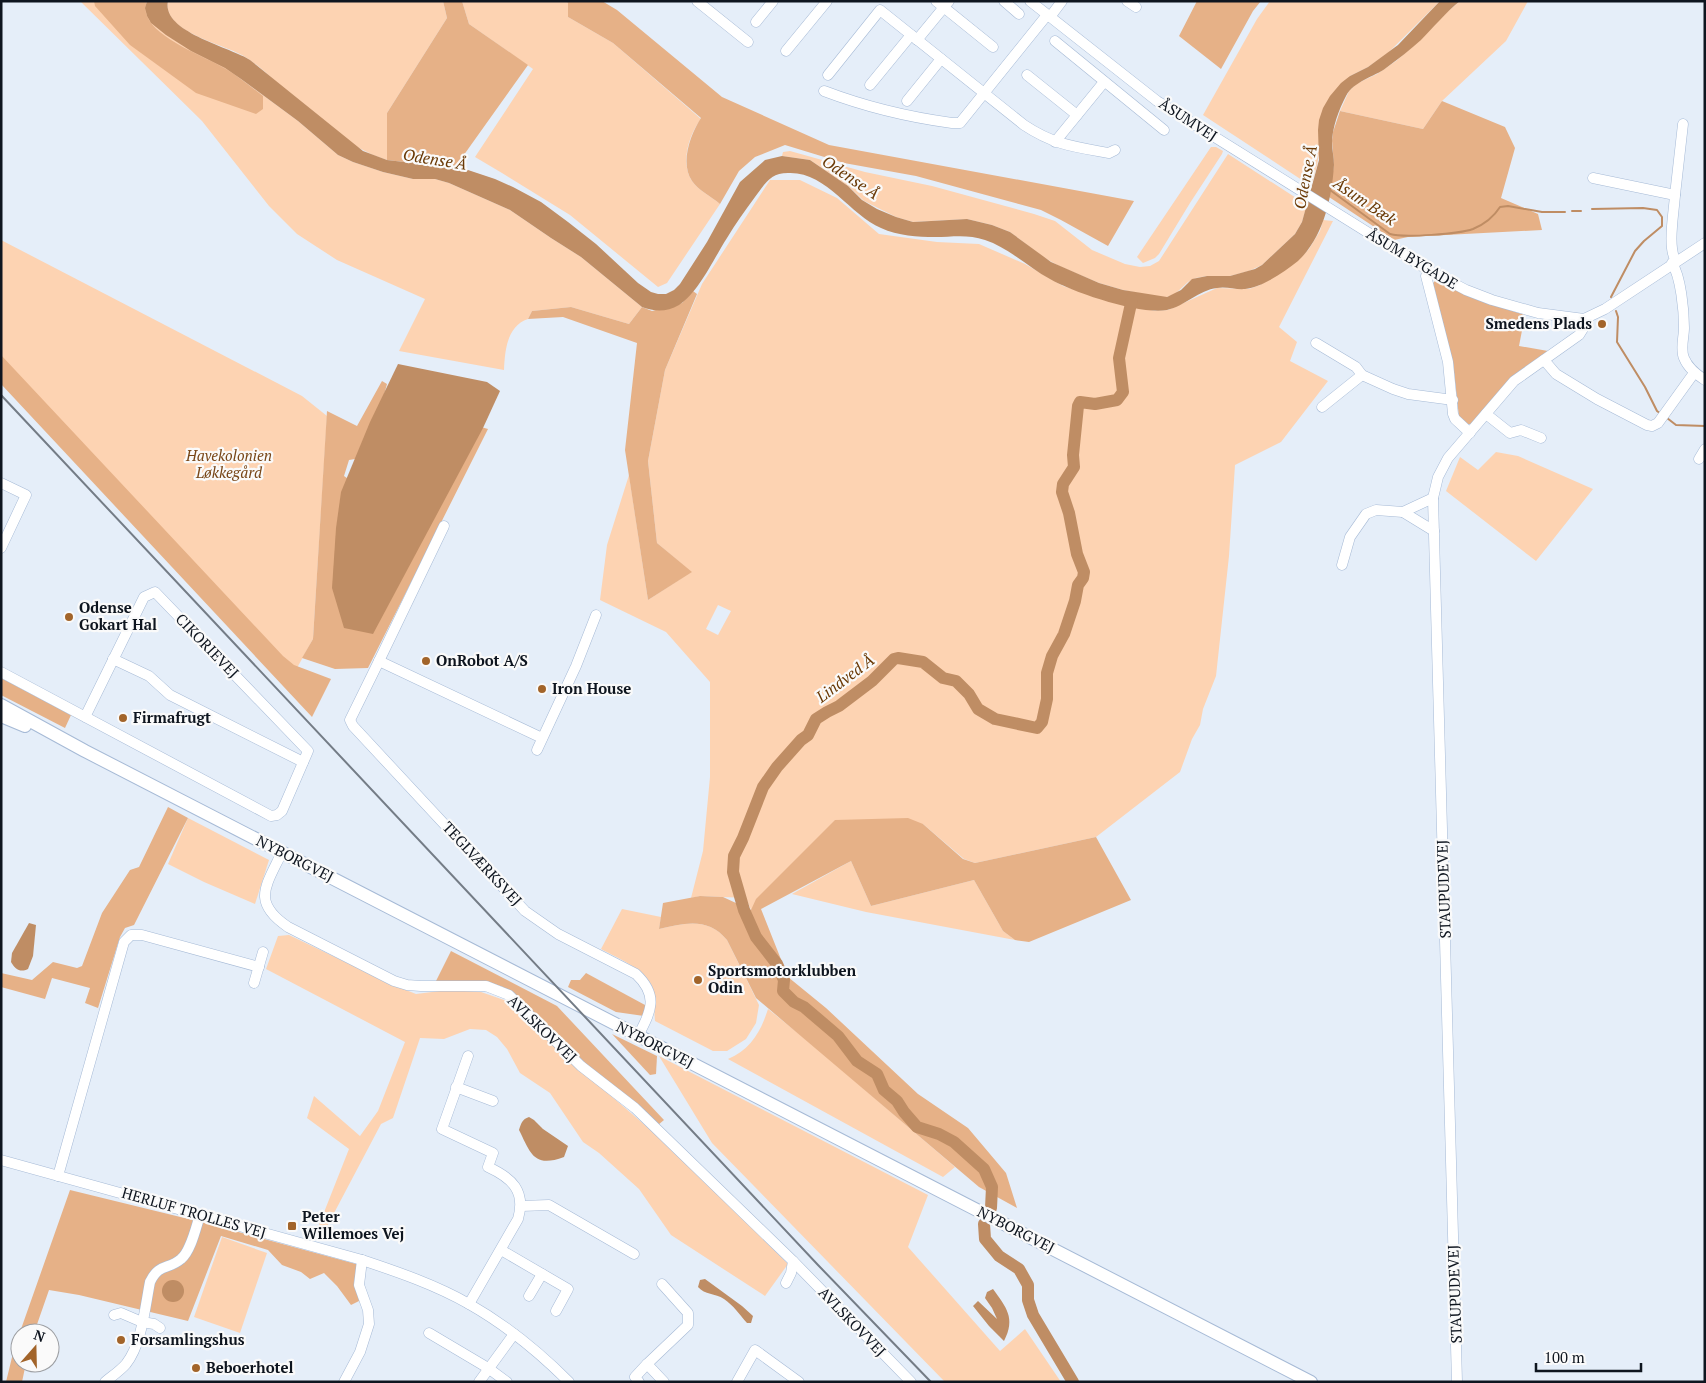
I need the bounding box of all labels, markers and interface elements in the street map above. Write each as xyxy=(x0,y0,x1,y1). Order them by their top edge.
street label: ÅSUMVEJ xyxy=(1156,93,1221,145)
water label: Odense Å xyxy=(401,143,469,175)
water label: Odense Å xyxy=(1288,143,1322,211)
water label: Odense Å xyxy=(818,150,884,204)
water label: Åsum Bæk xyxy=(1328,171,1401,230)
street label: ÅSUM BYGADE xyxy=(1363,223,1462,293)
place label: Smedens Plads xyxy=(1485,313,1592,333)
marker: Smedens Plads xyxy=(1596,318,1608,330)
park label: Havekolonien Løkkegård xyxy=(185,445,272,482)
place label: Odense Gokart Hal xyxy=(79,597,157,634)
street label: CIKORIEVEJ xyxy=(172,609,244,682)
marker: Odense Gokart Hal xyxy=(63,611,75,623)
water label: Lindved Å xyxy=(811,649,879,708)
place label: OnRobot A/S xyxy=(436,650,528,670)
marker: OnRobot A/S xyxy=(420,655,432,667)
place label: Iron House xyxy=(552,678,631,698)
marker: Iron House xyxy=(536,683,548,695)
place label: Firmafrugt xyxy=(133,707,211,727)
marker: Firmafrugt xyxy=(117,712,129,724)
street label: TEGLVÆRKSVEJ xyxy=(438,817,527,910)
street label: NYBORGVEJ xyxy=(253,830,338,886)
street label: STAUPUDEVEJ xyxy=(1431,839,1455,939)
place label: Sportsmotorklubben Odin xyxy=(708,960,856,997)
marker: Sportsmotorklubben Odin xyxy=(692,974,704,986)
street label: AVLSKOVVEJ xyxy=(504,990,582,1066)
street label: NYBORGVEJ xyxy=(613,1016,698,1072)
street label: HERLUF TROLLES VEJ xyxy=(120,1182,269,1242)
street label: NYBORGVEJ xyxy=(974,1201,1059,1257)
place label: Peter Willemoes Vej xyxy=(302,1206,404,1243)
marker: Peter Willemoes Vej xyxy=(286,1220,298,1232)
street label: STAUPUDEVEJ xyxy=(1442,1244,1466,1344)
street label: AVLSKOVVEJ xyxy=(815,1282,891,1360)
north arrow xyxy=(10,1323,60,1373)
text: N xyxy=(31,1325,48,1346)
place label: Forsamlingshus xyxy=(131,1329,245,1349)
marker: Forsamlingshus xyxy=(115,1334,127,1346)
scale bar xyxy=(1536,1340,1641,1372)
text: 100 m xyxy=(1544,1347,1585,1367)
place label: Beboerhotel xyxy=(206,1357,294,1377)
marker: Beboerhotel xyxy=(190,1362,202,1374)

